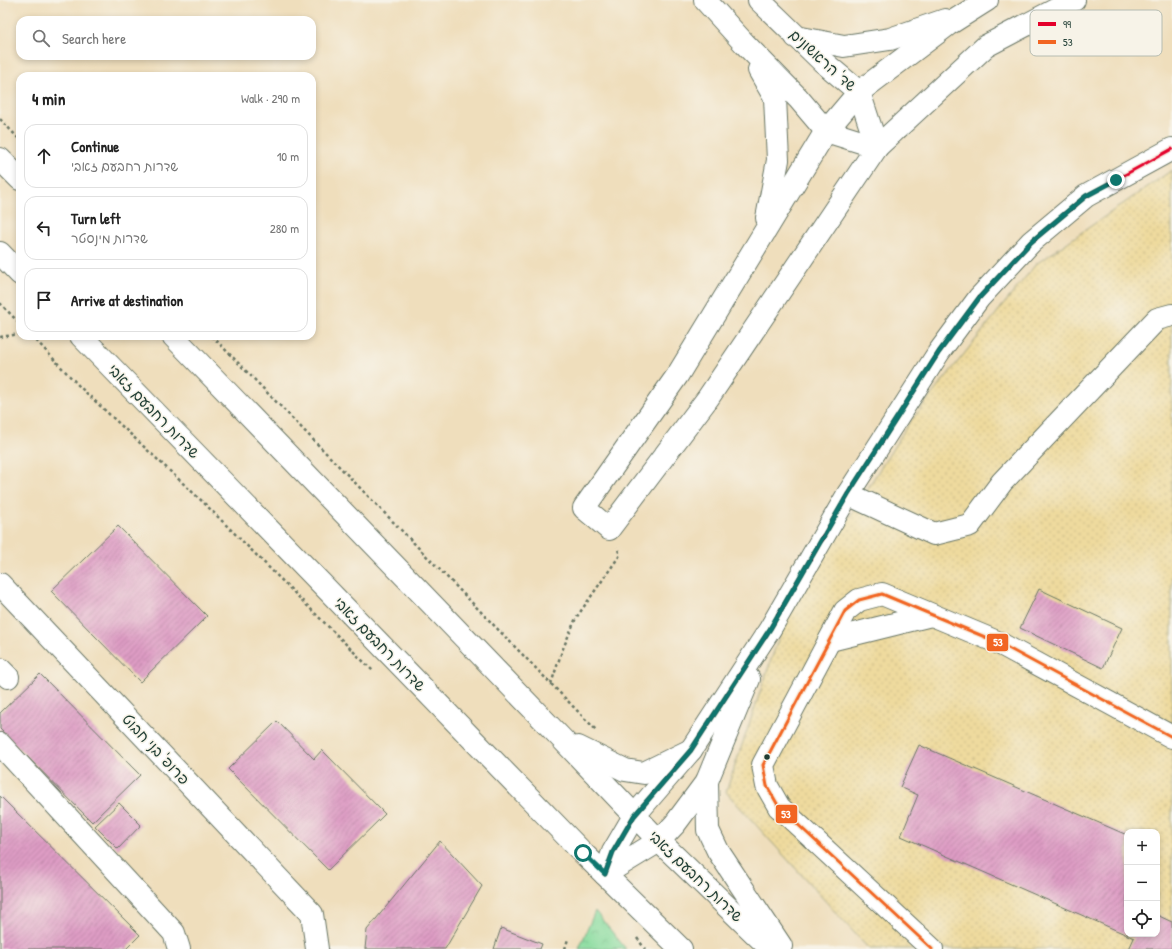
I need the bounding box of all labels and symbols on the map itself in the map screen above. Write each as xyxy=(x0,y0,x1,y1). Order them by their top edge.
legend xyxy=(1030,10,1162,56)
text: 99 xyxy=(1063,17,1071,31)
street label: שד' הראשונים xyxy=(785,24,861,96)
text: 53 xyxy=(1063,35,1073,49)
route end xyxy=(1107,171,1125,189)
street label: שדרות רחבעם זאבי xyxy=(103,359,205,463)
street label: שדרות רחבעם זאבי xyxy=(329,592,431,696)
line badge: 53 xyxy=(986,633,1009,652)
text: 53 xyxy=(993,635,1003,649)
street label: פרופ' בני חבוט xyxy=(118,709,194,789)
unlabelled marker xyxy=(762,752,772,762)
line badge: 53 xyxy=(775,804,798,824)
text: 53 xyxy=(781,807,791,821)
street label: שדרות רחבעם זאבי xyxy=(644,825,748,927)
route start xyxy=(574,844,592,862)

